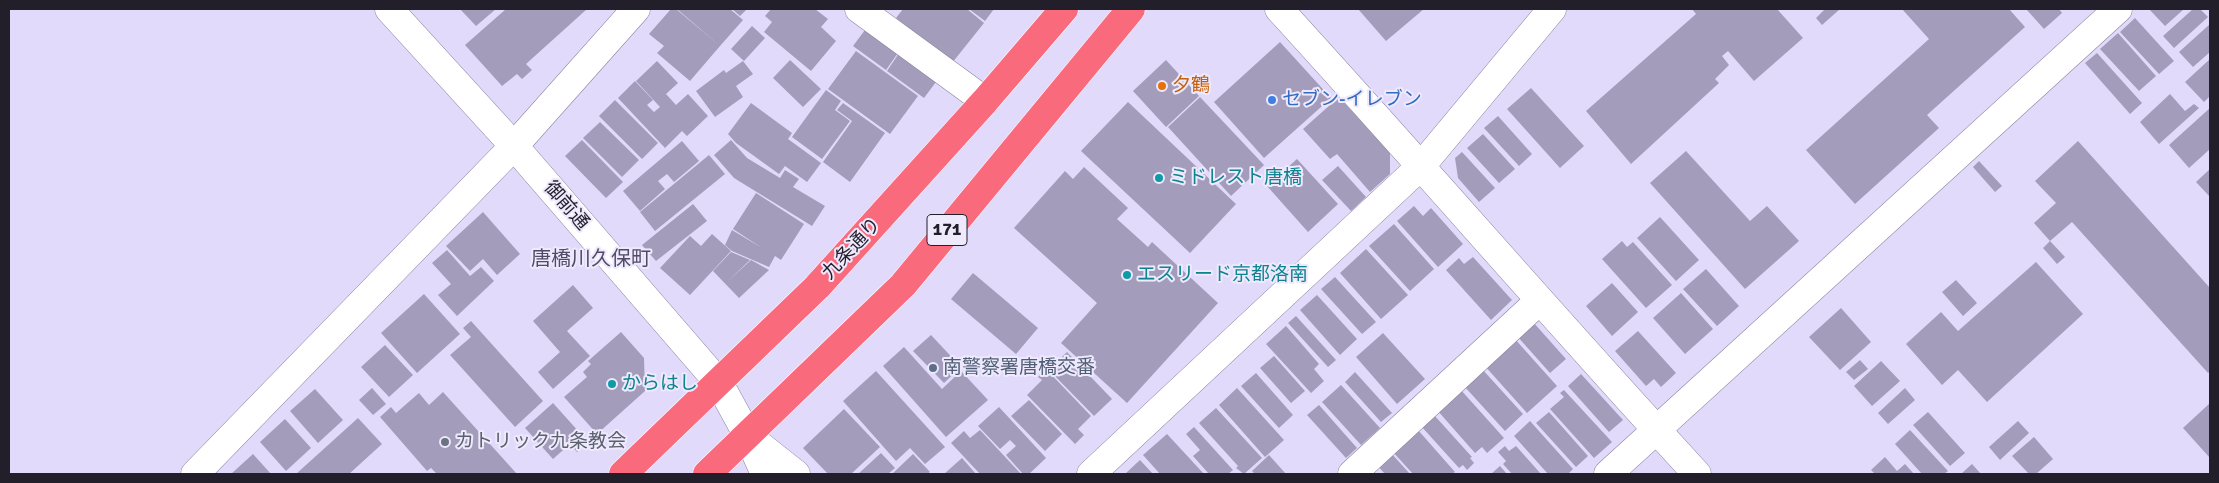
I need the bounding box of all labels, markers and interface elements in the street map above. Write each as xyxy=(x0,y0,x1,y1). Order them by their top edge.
place label: 夕鶴 xyxy=(1172,75,1210,97)
marker: 夕鶴 xyxy=(1156,80,1168,92)
place label: セブン-イレブン xyxy=(1282,89,1422,111)
marker: セブン-イレブン xyxy=(1266,94,1278,106)
place label: ミドレスト唐橋 xyxy=(1169,167,1302,189)
marker: ミドレスト唐橋 xyxy=(1153,172,1165,184)
street label: 御前通 xyxy=(539,177,593,235)
street label: 九条通り xyxy=(818,213,886,285)
road number: 171 xyxy=(927,214,967,246)
district label: 唐橋川久保町 xyxy=(531,248,651,272)
place label: エスリード京都洛南 xyxy=(1137,264,1308,286)
marker: エスリード京都洛南 xyxy=(1121,269,1133,281)
place label: 南警察署唐橋交番 xyxy=(943,357,1095,379)
marker: 南警察署唐橋交番 xyxy=(927,362,939,374)
place label: からはし xyxy=(622,373,698,395)
marker: からはし xyxy=(606,378,618,390)
place label: カトリック九条教会 xyxy=(455,431,626,453)
marker: カトリック九条教会 xyxy=(439,436,451,448)

